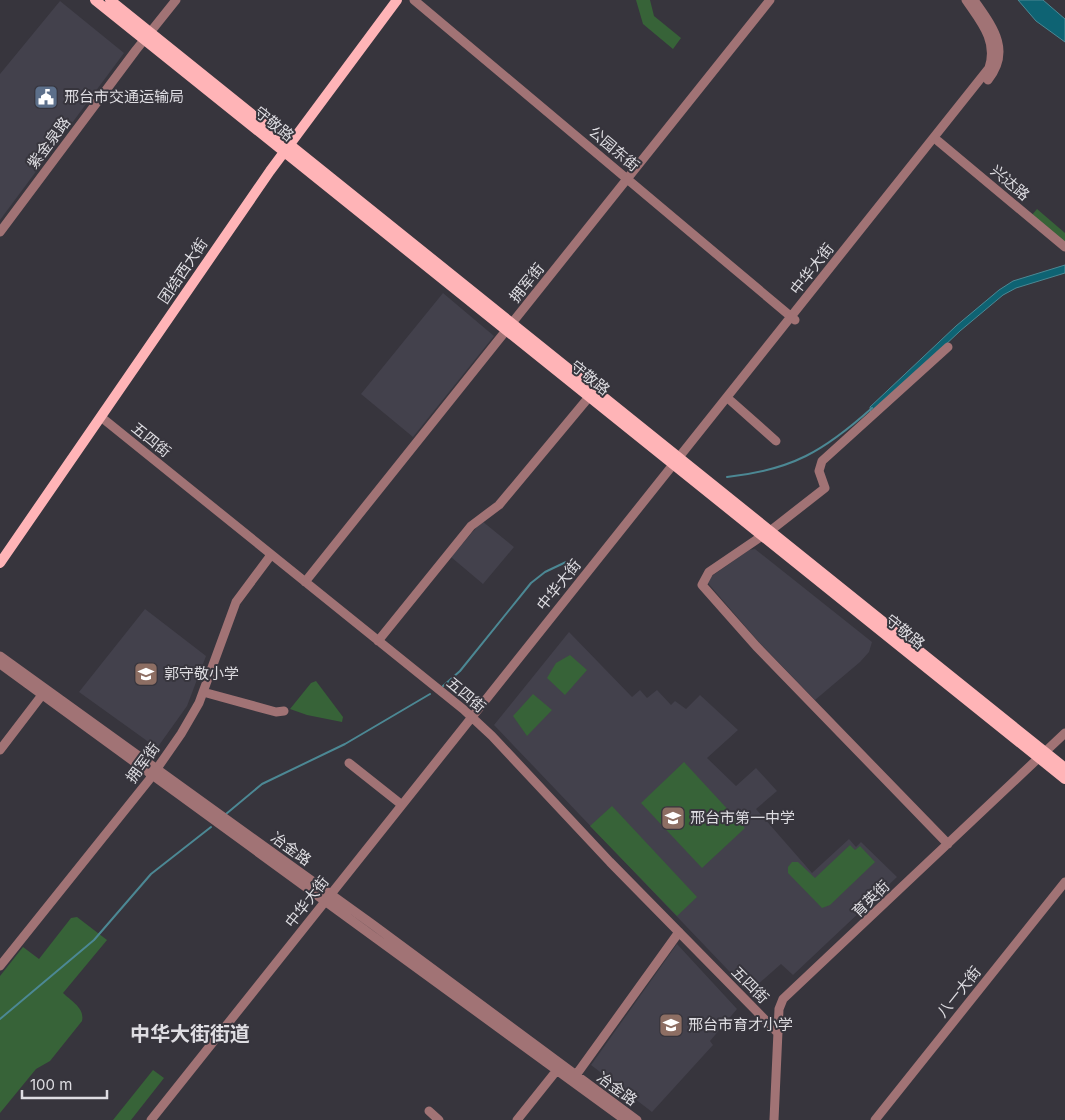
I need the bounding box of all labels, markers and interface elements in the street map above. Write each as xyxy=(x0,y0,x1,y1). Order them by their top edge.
public building icon: 邢台市交通运输局 xyxy=(33,84,59,110)
place label: 邢台市交通运输局 xyxy=(64,87,184,106)
street label: 守敬路 xyxy=(251,102,298,145)
street label: 紫金泉路 xyxy=(23,113,74,172)
street label: 公园东街 xyxy=(585,122,643,175)
street label: 兴达路 xyxy=(987,161,1034,204)
street label: 团结西大街 xyxy=(154,234,211,307)
street label: 中华大街 xyxy=(786,239,838,298)
street label: 拥军街 xyxy=(505,259,548,306)
street label: 守敬路 xyxy=(567,356,614,399)
street label: 五四街 xyxy=(128,418,175,461)
street label: 中华大街 xyxy=(532,555,585,614)
street label: 守敬路 xyxy=(882,610,929,653)
school or university icon: 郭守敬小学 xyxy=(133,661,159,687)
place label: 郭守敬小学 xyxy=(164,664,239,683)
street label: 五四街 xyxy=(443,673,490,716)
street label: 拥军街 xyxy=(122,739,164,786)
school or university icon: 邢台市第一中学 xyxy=(660,805,686,831)
place label: 邢台市第一中学 xyxy=(690,808,795,827)
street label: 冶金路 xyxy=(268,828,315,870)
street label: 中华大街 xyxy=(281,872,333,931)
street label: 育英街 xyxy=(848,876,893,921)
street label: 五四街 xyxy=(728,962,773,1007)
street label: 八一大街 xyxy=(932,962,985,1021)
school or university icon: 邢台市育才小学 xyxy=(658,1012,684,1038)
place label: 邢台市育才小学 xyxy=(688,1015,793,1034)
district label: 中华大街街道 xyxy=(130,1022,250,1046)
scale bar xyxy=(22,1068,108,1100)
street label: 冶金路 xyxy=(594,1068,641,1110)
text: 100 m xyxy=(30,1075,72,1094)

